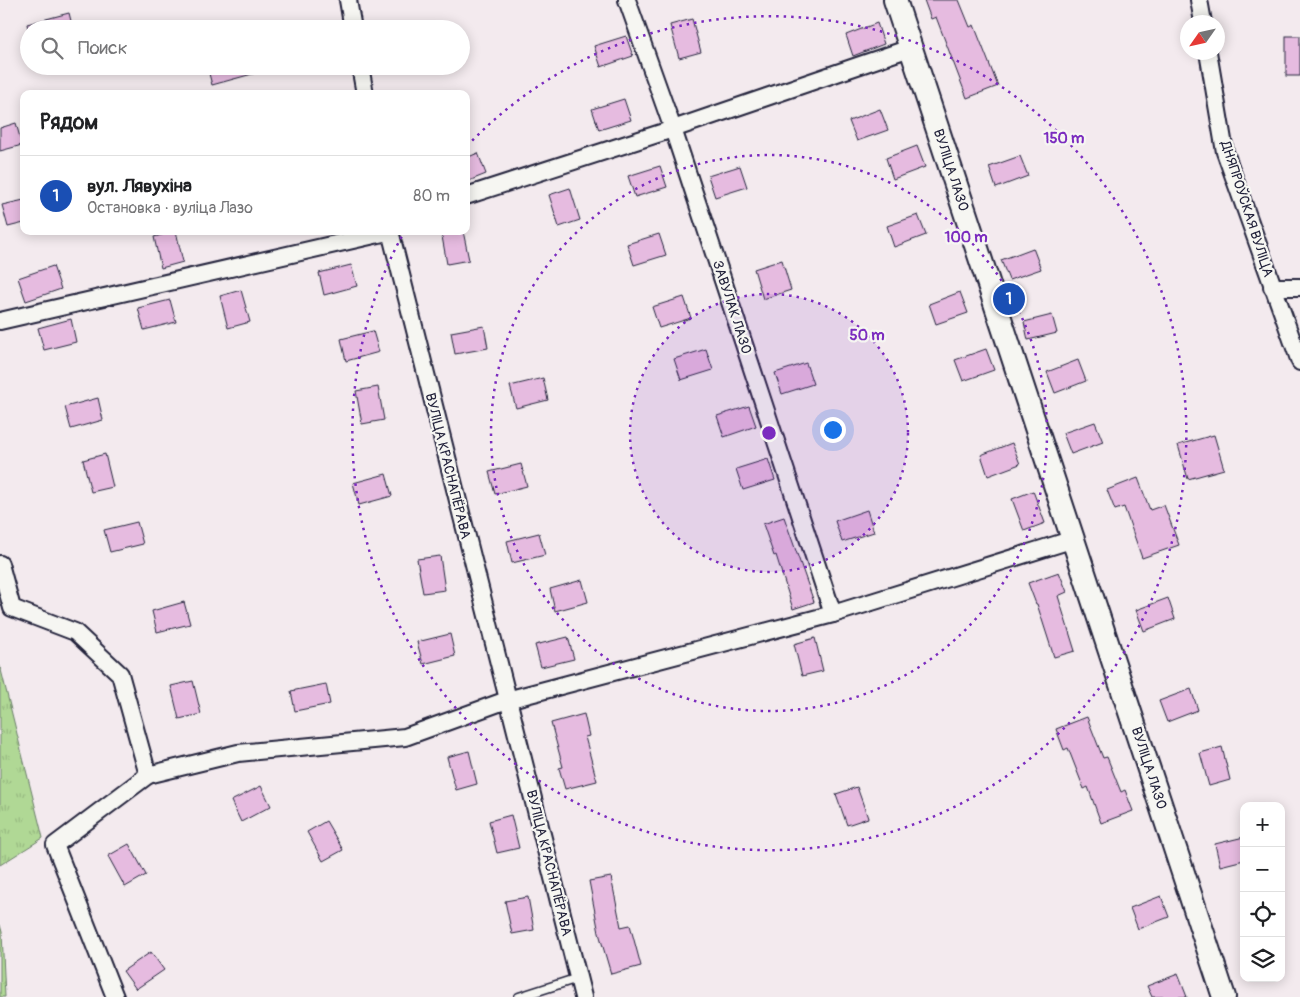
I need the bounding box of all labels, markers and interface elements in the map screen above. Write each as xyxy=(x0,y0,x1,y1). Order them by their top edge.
north arrow xyxy=(1180,15,1225,60)
search box xyxy=(20,20,470,75)
icon: search xyxy=(38,34,66,62)
text: Поиск xyxy=(78,36,128,60)
text: Рядом xyxy=(40,109,98,136)
street label: ВУЛІЦА ЛАЗО xyxy=(930,127,972,213)
text: 150 m xyxy=(1044,129,1084,148)
street label: ДНЯПРОЎСКАЯ ВУЛІЦА xyxy=(1217,138,1277,279)
text: вул. Лявухіна xyxy=(87,174,192,198)
text: 1 xyxy=(53,186,59,206)
text: 80 m xyxy=(413,186,450,206)
text: Остановка · вуліца Лазо xyxy=(87,198,253,218)
text: 100 m xyxy=(945,228,987,247)
street label: ЗАВУЛАК ЛАЗО xyxy=(709,258,755,356)
pin: 1 xyxy=(993,280,1025,318)
text: 50 m xyxy=(850,326,884,345)
street label: ВУЛІЦА КРАСНАПЁРАВА xyxy=(422,391,474,541)
your location xyxy=(820,417,846,443)
centre of rings xyxy=(760,424,778,442)
street label: ВУЛІЦА ЛАЗО xyxy=(1128,725,1170,811)
street label: ВУЛІЦА КРАСНАПЁРАВА xyxy=(523,788,575,938)
map controls xyxy=(1240,802,1285,982)
button: + xyxy=(1240,802,1285,847)
button: − xyxy=(1240,847,1285,892)
button: locate xyxy=(1240,892,1285,937)
button: layers xyxy=(1240,937,1285,982)

